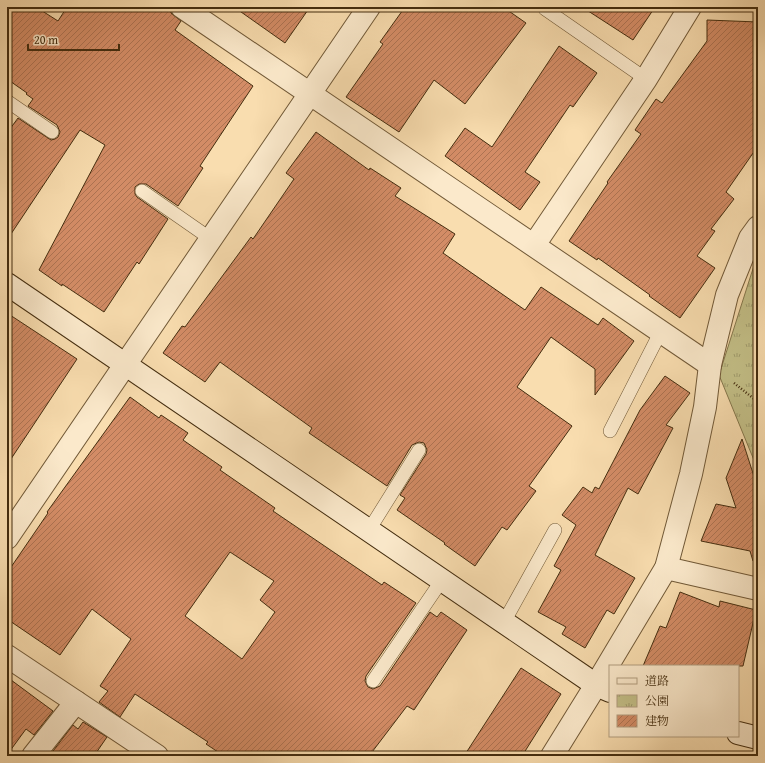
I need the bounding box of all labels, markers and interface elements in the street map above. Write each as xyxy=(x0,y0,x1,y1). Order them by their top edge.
scale bar xyxy=(28,26,119,52)
text: 20 m xyxy=(34,31,58,48)
legend xyxy=(609,665,739,737)
text: 道路 xyxy=(645,672,669,689)
text: 公園 xyxy=(645,692,669,709)
text: 建物 xyxy=(645,712,669,729)

